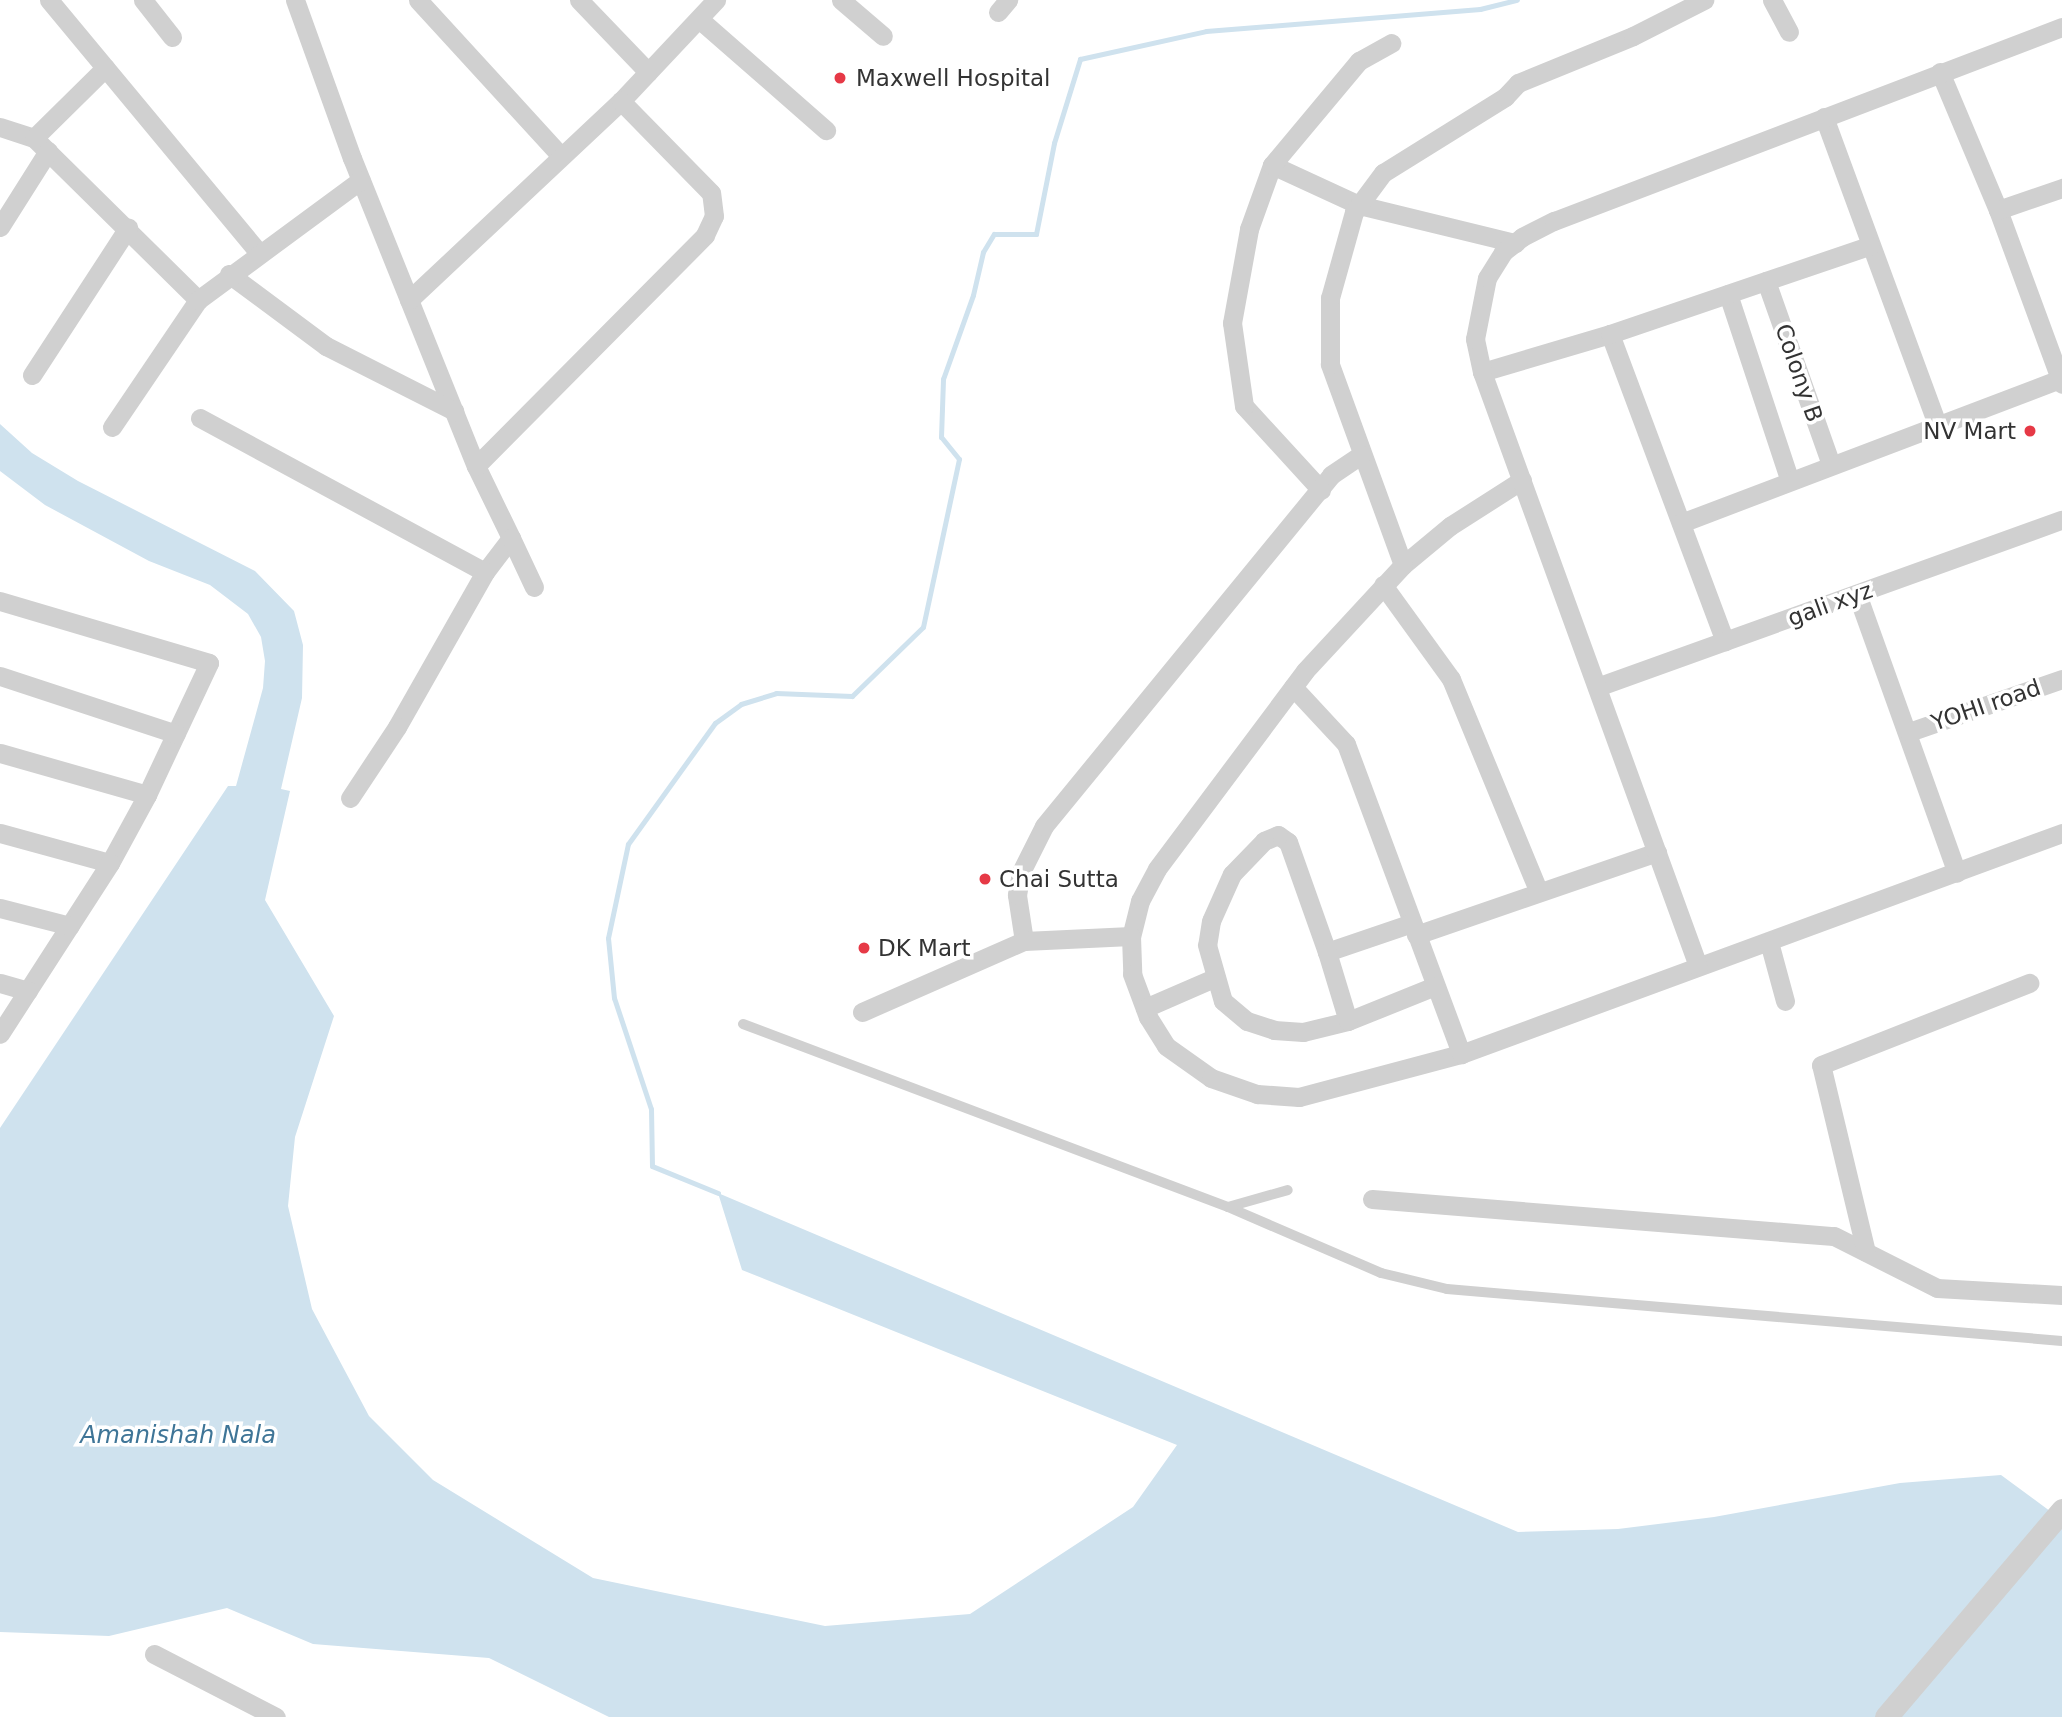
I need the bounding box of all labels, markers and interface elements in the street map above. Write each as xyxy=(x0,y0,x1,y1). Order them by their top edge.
place label: Maxwell Hospital xyxy=(856,64,1050,92)
marker: Maxwell Hospital xyxy=(830,68,850,88)
street label: Colony B xyxy=(1769,320,1829,426)
place label: NV Mart xyxy=(1923,417,2016,445)
marker: NV Mart xyxy=(2022,423,2038,439)
street label: gali xyz xyxy=(1784,576,1876,632)
street label: YOHI road xyxy=(1928,673,2044,737)
place label: Chai Sutta xyxy=(999,865,1119,893)
marker: Chai Sutta xyxy=(977,871,993,887)
place label: DK Mart xyxy=(878,934,971,962)
marker: DK Mart xyxy=(856,940,872,956)
water label: Amanishah Nala xyxy=(80,1422,276,1450)

